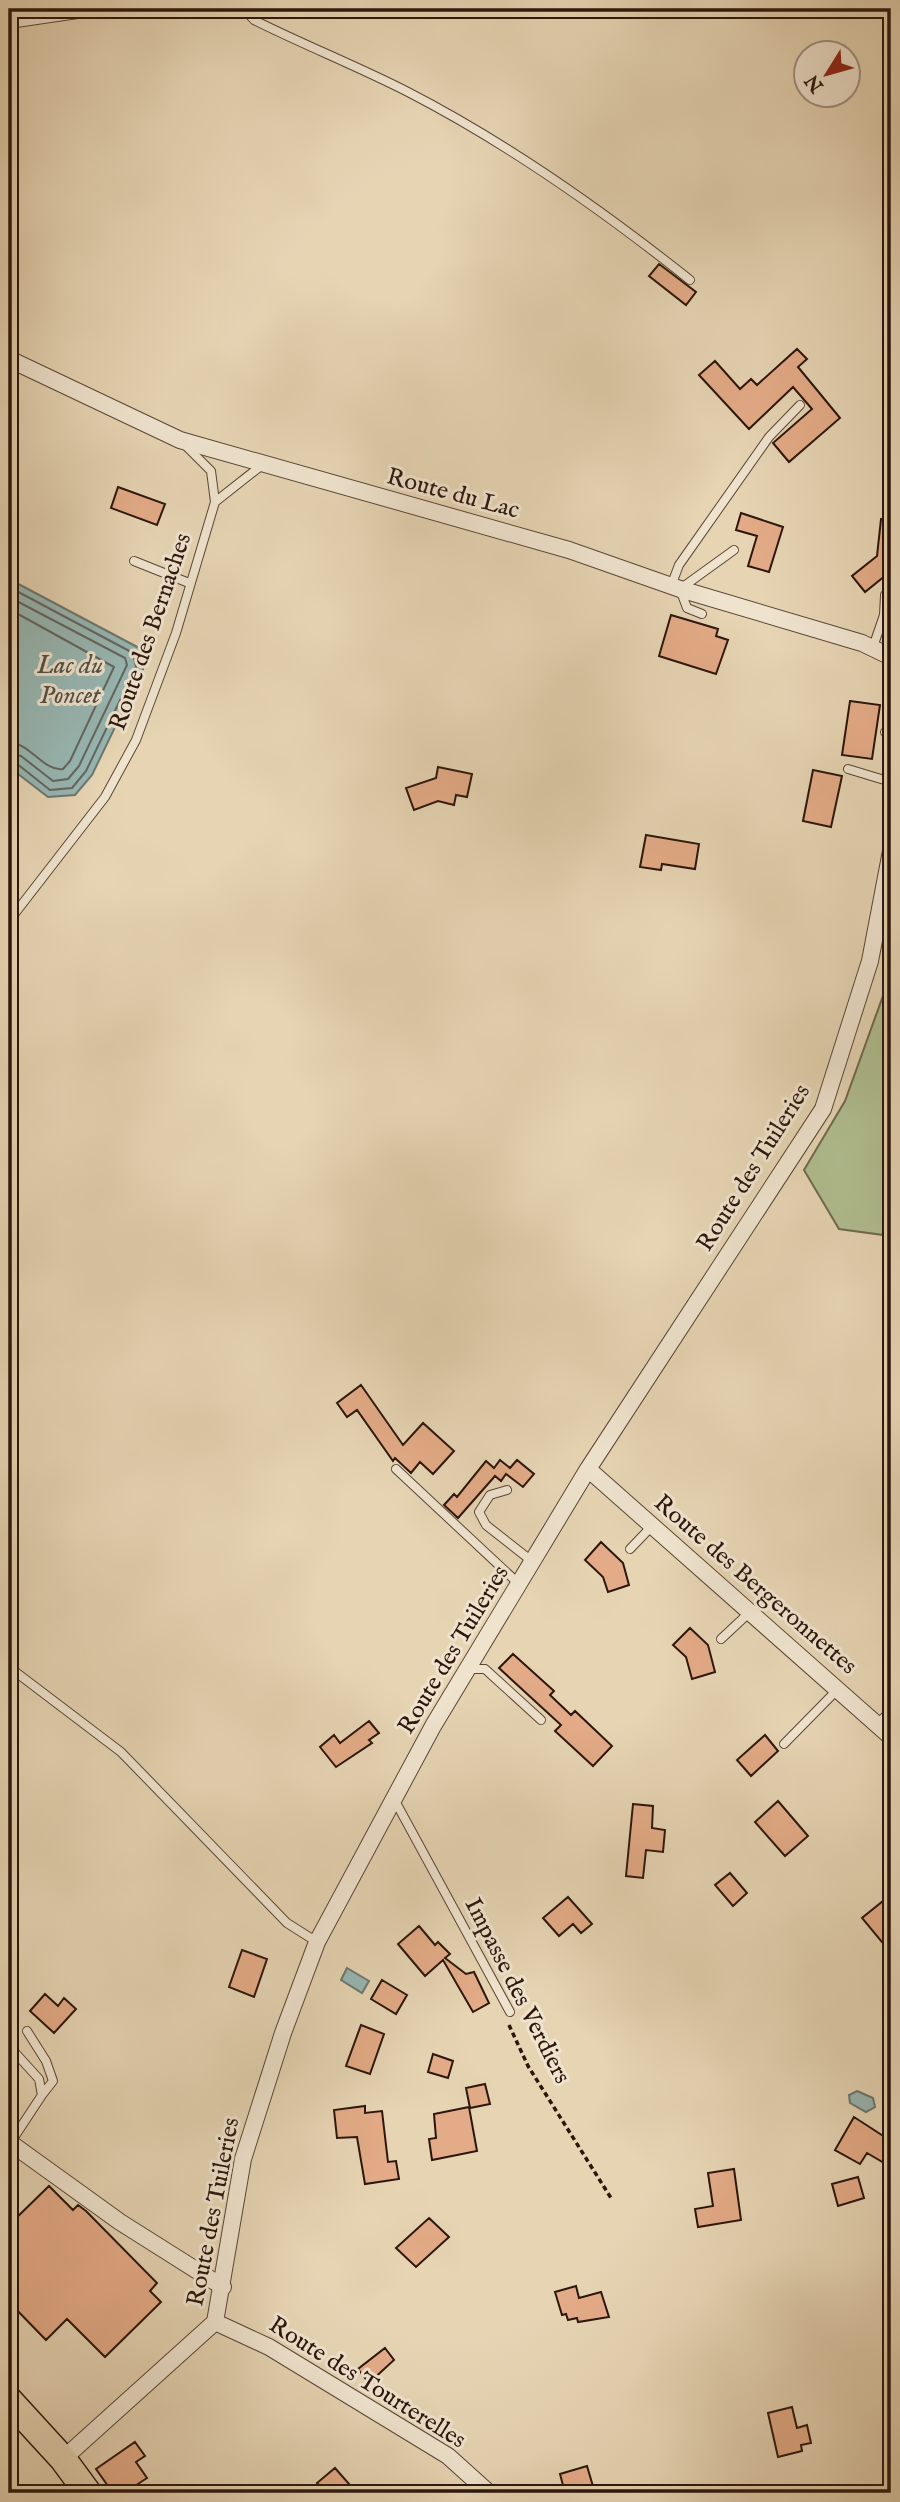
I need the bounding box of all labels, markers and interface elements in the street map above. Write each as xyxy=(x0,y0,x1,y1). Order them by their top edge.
north arrow xyxy=(792,38,862,108)
text: N xyxy=(800,69,830,98)
street label: Route du Lac xyxy=(383,461,523,527)
street label: Route des Bernaches xyxy=(103,529,199,735)
water label: Lac du Poncet xyxy=(36,649,103,712)
street label: Route des Tuileries xyxy=(690,1078,818,1258)
street label: Route des Bergeronnettes xyxy=(647,1488,863,1682)
street label: Route des Tuileries xyxy=(391,1560,517,1740)
street label: Impasse des Verdiers xyxy=(457,1893,577,2089)
street label: Route des Tuileries xyxy=(180,2115,248,2309)
street label: Route des Tourterelles xyxy=(263,2310,471,2456)

